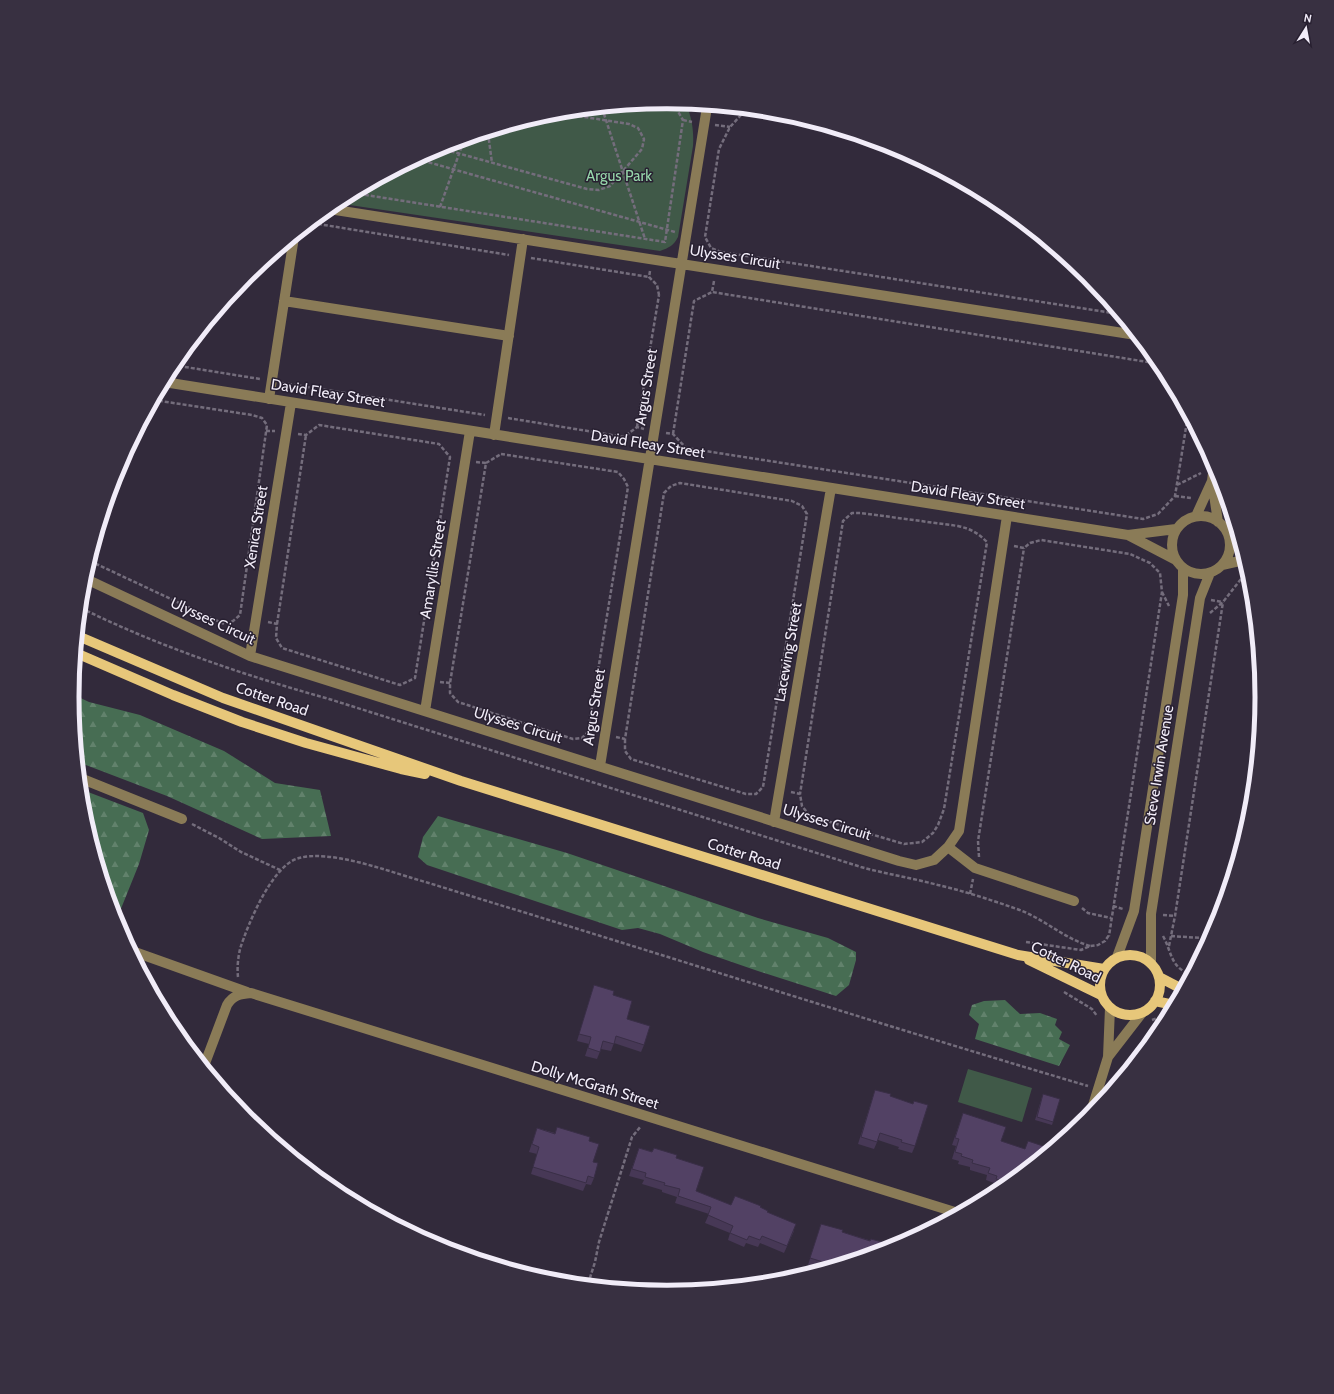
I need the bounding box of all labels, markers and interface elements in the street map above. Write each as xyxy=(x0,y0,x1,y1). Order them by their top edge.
north arrow xyxy=(1286,8,1326,48)
text: N xyxy=(1303,11,1313,26)
park label: Argus Park xyxy=(586,167,652,185)
street label: Ulysses Circuit xyxy=(688,241,782,273)
street label: Argus Street xyxy=(631,347,661,427)
street label: David Fleay Street xyxy=(270,375,386,411)
street label: David Fleay Street xyxy=(590,426,706,462)
street label: David Fleay Street xyxy=(910,477,1026,513)
street label: Xenica Street xyxy=(241,484,271,570)
street label: Amaryllis Street xyxy=(416,518,450,620)
street label: Ulysses Circuit xyxy=(168,593,258,649)
street label: Lacewing Street xyxy=(770,601,806,703)
street label: Argus Street xyxy=(579,667,609,747)
street label: Cotter Road xyxy=(233,678,311,720)
street label: Ulysses Circuit xyxy=(472,703,564,747)
street label: Steve Irwin Avenue xyxy=(1141,703,1177,826)
street label: Ulysses Circuit xyxy=(781,800,873,844)
street label: Cotter Road xyxy=(705,834,783,874)
street label: Cotter Road xyxy=(1028,937,1104,987)
street label: Dolly McGrath Street xyxy=(529,1057,661,1113)

